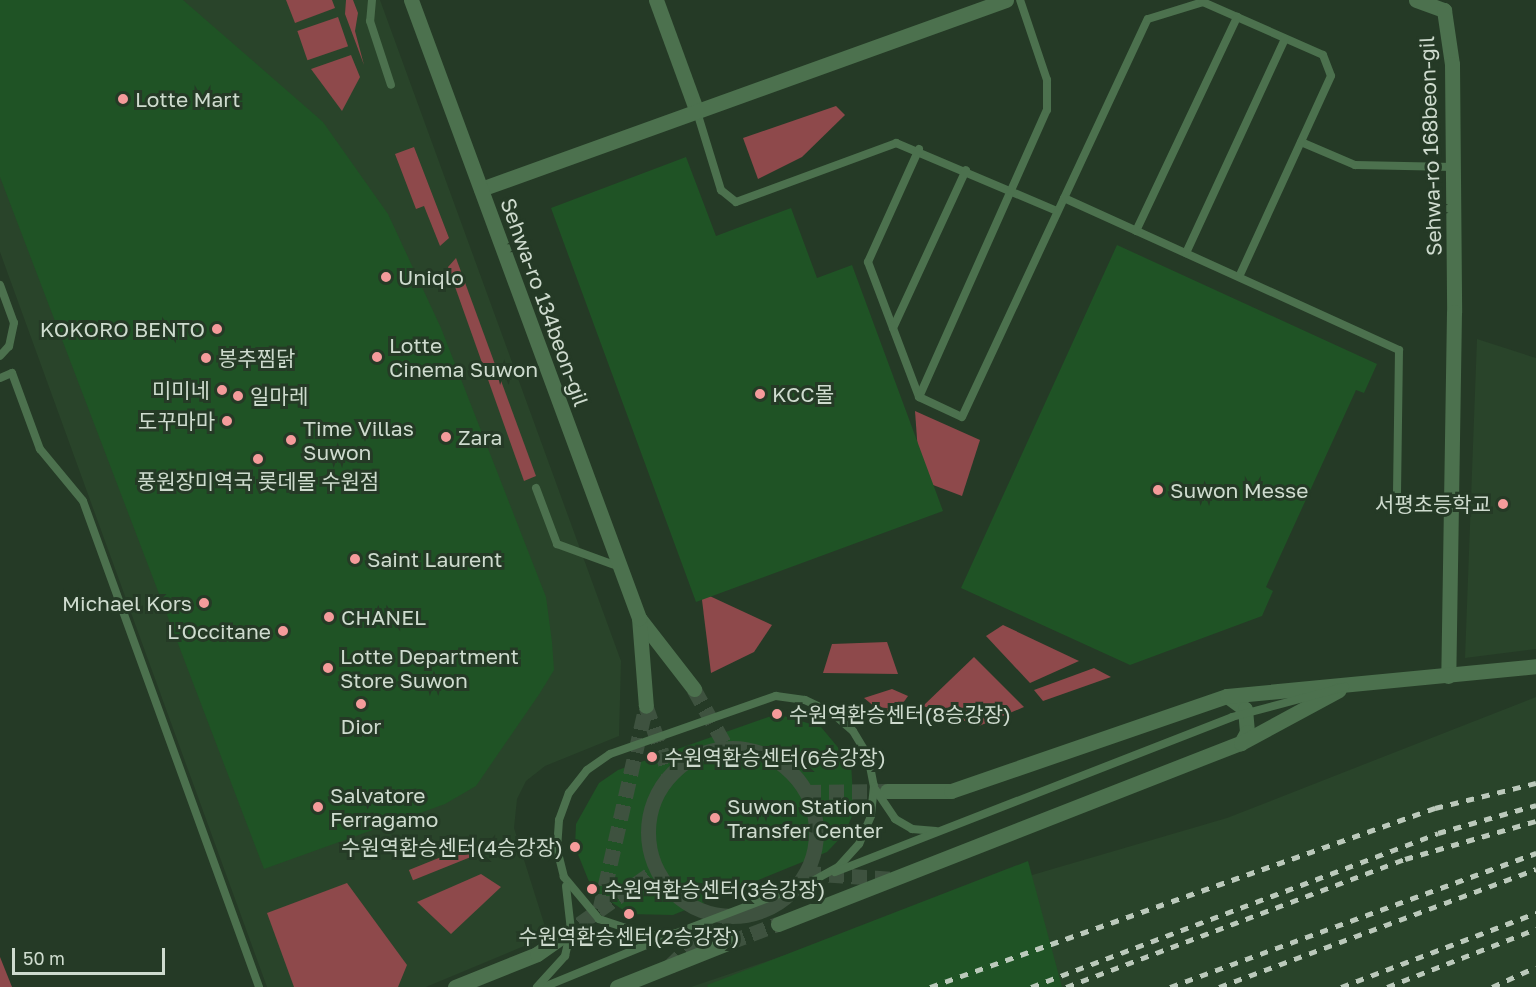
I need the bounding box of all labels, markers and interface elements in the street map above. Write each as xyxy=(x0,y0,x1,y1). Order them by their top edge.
street label: Sehwa-ro 168beon-gil xyxy=(1414,36,1446,256)
place label: Lotte Mart xyxy=(135,86,240,112)
marker: Lotte Mart xyxy=(116,92,130,106)
street label: Sehwa-ro 134beon-gil xyxy=(496,194,594,410)
place label: Uniqlo xyxy=(398,264,464,290)
marker: Uniqlo xyxy=(379,270,393,284)
place label: KOKORO BENTO xyxy=(40,316,205,342)
marker: KOKORO BENTO xyxy=(210,322,224,336)
place label: Lotte Cinema Suwon xyxy=(389,332,538,382)
place label: 봉추찜닭 xyxy=(218,345,295,371)
marker: Lotte Cinema Suwon xyxy=(370,350,384,364)
marker: 봉추찜닭 xyxy=(199,351,213,365)
place label: 미미네 xyxy=(152,377,210,403)
place label: KCC몰 xyxy=(772,381,834,407)
marker: 미미네 xyxy=(215,383,229,397)
place label: 일마레 xyxy=(250,383,308,409)
marker: KCC몰 xyxy=(753,387,767,401)
marker: 일마레 xyxy=(231,389,245,403)
place label: 도꾸마마 xyxy=(138,408,215,434)
marker: 도꾸마마 xyxy=(220,414,234,428)
place label: Time Villas Suwon xyxy=(303,415,414,465)
place label: Zara xyxy=(458,424,502,450)
marker: Zara xyxy=(439,430,453,444)
marker: Time Villas Suwon xyxy=(284,433,298,447)
marker: 풍원장미역국 롯데몰 수원점 xyxy=(251,452,265,466)
place label: 풍원장미역국 롯데몰 수원점 xyxy=(137,468,379,494)
place label: Suwon Messe xyxy=(1170,477,1308,503)
marker: Suwon Messe xyxy=(1151,483,1165,497)
place label: 서평초등학교 xyxy=(1375,491,1491,517)
marker: 서평초등학교 xyxy=(1496,497,1510,511)
place label: Saint Laurent xyxy=(367,546,502,572)
marker: Saint Laurent xyxy=(348,552,362,566)
place label: Michael Kors xyxy=(62,590,192,616)
marker: Michael Kors xyxy=(197,596,211,610)
place label: CHANEL xyxy=(341,604,426,630)
marker: CHANEL xyxy=(322,610,336,624)
place label: L'Occitane xyxy=(167,618,271,644)
marker: L'Occitane xyxy=(276,624,290,638)
place label: Lotte Department Store Suwon xyxy=(340,643,519,693)
marker: Lotte Department Store Suwon xyxy=(321,661,335,675)
marker: Dior xyxy=(354,697,368,711)
place label: 수원역환승센터(8승강장) xyxy=(789,701,1011,727)
marker: 수원역환승센터(8승강장) xyxy=(770,707,784,721)
place label: Dior xyxy=(340,713,382,739)
place label: 수원역환승센터(6승강장) xyxy=(664,744,886,770)
marker: 수원역환승센터(6승강장) xyxy=(645,750,659,764)
place label: Salvatore Ferragamo xyxy=(330,782,438,832)
place label: Suwon Station Transfer Center xyxy=(727,793,883,843)
marker: Salvatore Ferragamo xyxy=(311,800,325,814)
marker: Suwon Station Transfer Center xyxy=(708,811,722,825)
place label: 수원역환승센터(4승강장) xyxy=(341,834,563,860)
marker: 수원역환승센터(4승강장) xyxy=(568,840,582,854)
place label: 수원역환승센터(3승강장) xyxy=(604,876,825,902)
marker: 수원역환승센터(3승강장) xyxy=(585,882,599,896)
marker: 수원역환승센터(2승강장) xyxy=(622,907,636,921)
place label: 수원역환승센터(2승강장) xyxy=(518,923,740,949)
scale bar xyxy=(15,936,168,974)
text: 50 m xyxy=(23,947,65,969)

